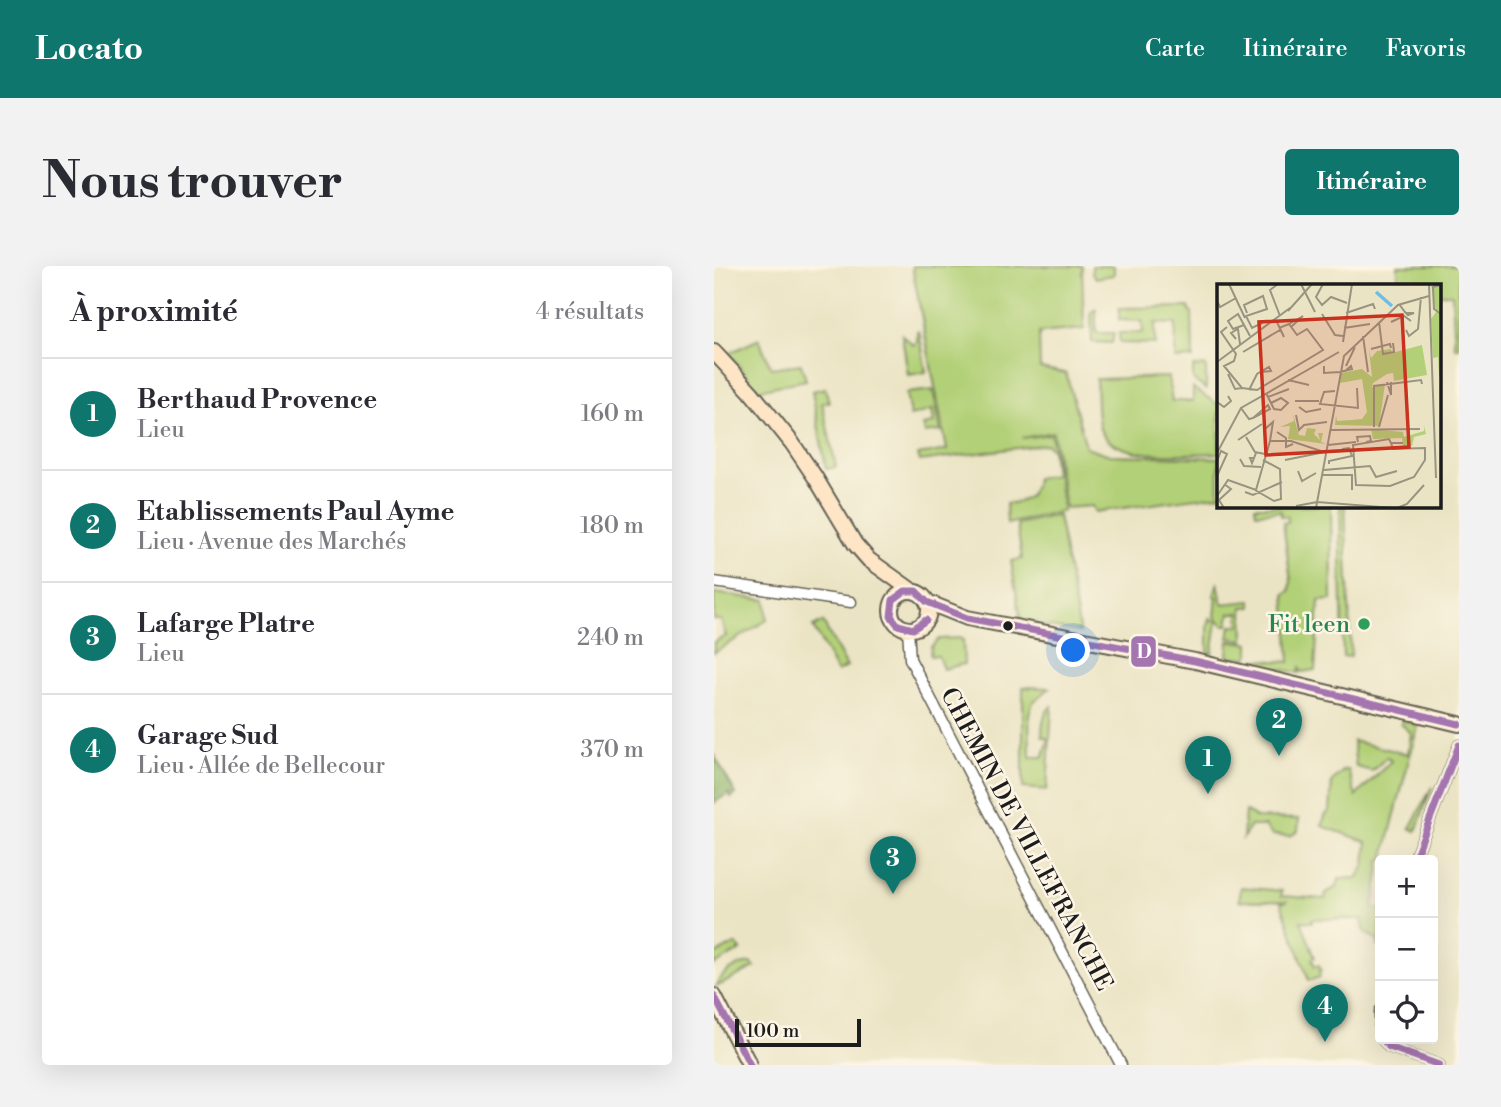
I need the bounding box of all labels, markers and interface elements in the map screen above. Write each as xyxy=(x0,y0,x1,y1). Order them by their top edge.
text: Locato xyxy=(35,29,143,70)
text: Carte xyxy=(1145,34,1205,64)
text: Itinéraire xyxy=(1243,34,1348,64)
text: Favoris xyxy=(1386,34,1466,64)
button: Itinéraire xyxy=(1285,149,1459,215)
text: Nous trouver xyxy=(42,152,343,213)
inset map xyxy=(1217,284,1441,508)
text: À proximité xyxy=(70,293,238,331)
text: 4 résultats xyxy=(536,298,644,326)
text: Berthaud Provence xyxy=(137,384,377,416)
text: 1 xyxy=(87,400,99,428)
text: 160 m xyxy=(581,400,644,428)
text: Lieu xyxy=(137,416,185,444)
text: Etablissements Paul Ayme xyxy=(137,496,455,528)
text: 2 xyxy=(86,512,100,540)
text: 180 m xyxy=(580,512,644,540)
text: Lieu · Avenue des Marchés xyxy=(137,528,406,556)
text: Lafarge Platre xyxy=(137,608,315,640)
place label: Fit leen xyxy=(1268,610,1350,640)
marker: Fit leen xyxy=(1356,616,1372,632)
unlabelled marker xyxy=(1001,619,1015,633)
text: 3 xyxy=(86,624,100,652)
text: 240 m xyxy=(577,624,644,652)
your location xyxy=(1056,633,1090,667)
line badge: D xyxy=(1130,635,1157,668)
text: Lieu xyxy=(137,640,185,668)
text: D xyxy=(1136,640,1152,664)
street label: CHEMIN DE VILLEFRANCHE xyxy=(933,683,1119,996)
pin: 2 xyxy=(1256,698,1302,756)
text: Garage Sud xyxy=(137,720,279,752)
text: 4 xyxy=(85,736,101,764)
text: 370 m xyxy=(581,736,644,764)
pin: 1 xyxy=(1185,736,1231,794)
text: Lieu · Allée de Bellecour xyxy=(137,752,385,780)
pin: 3 xyxy=(870,836,916,894)
map controls xyxy=(1375,855,1438,1044)
button: + xyxy=(1375,855,1438,918)
button: − xyxy=(1375,918,1438,981)
button: locate xyxy=(1375,981,1438,1044)
pin: 4 xyxy=(1302,984,1348,1042)
scale bar xyxy=(735,1016,861,1048)
text: 100 m xyxy=(746,1019,799,1043)

